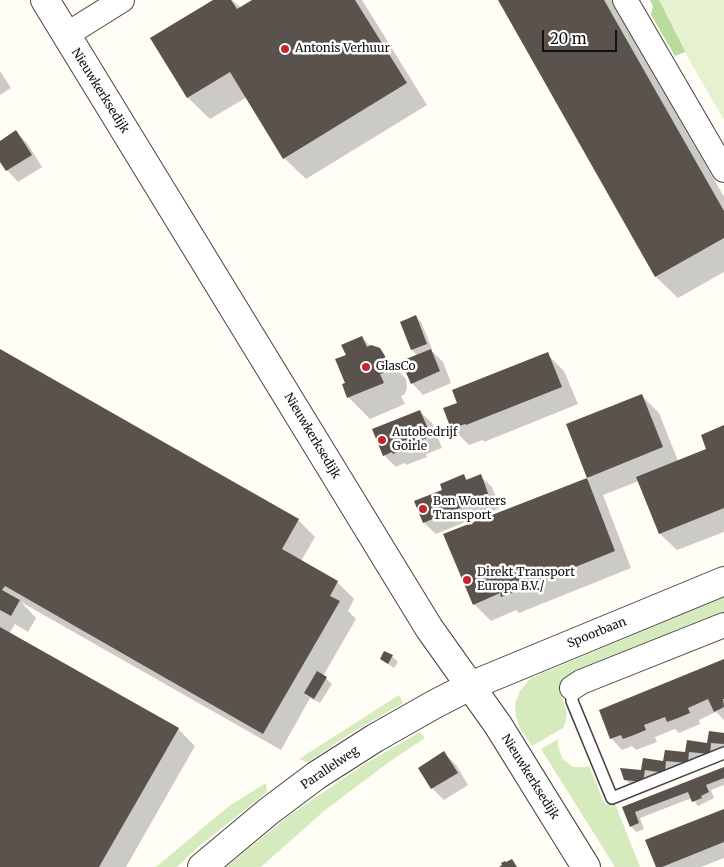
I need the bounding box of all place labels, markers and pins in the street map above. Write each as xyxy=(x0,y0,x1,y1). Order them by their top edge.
place label: Antonis Verhuur xyxy=(295,42,390,56)
marker: Antonis Verhuur xyxy=(279,43,291,55)
place label: GlasCo xyxy=(376,360,415,374)
marker: GlasCo xyxy=(360,361,372,373)
place label: Autobedrijf Goirle xyxy=(392,426,457,454)
marker: Autobedrijf Goirle xyxy=(376,434,388,446)
place label: Ben Wouters Transport xyxy=(433,495,506,523)
marker: Ben Wouters Transport xyxy=(417,503,429,515)
place label: Direkt Transport Europa B.V./ xyxy=(477,566,575,594)
marker: Direkt Transport Europa B.V./ xyxy=(461,574,473,586)

